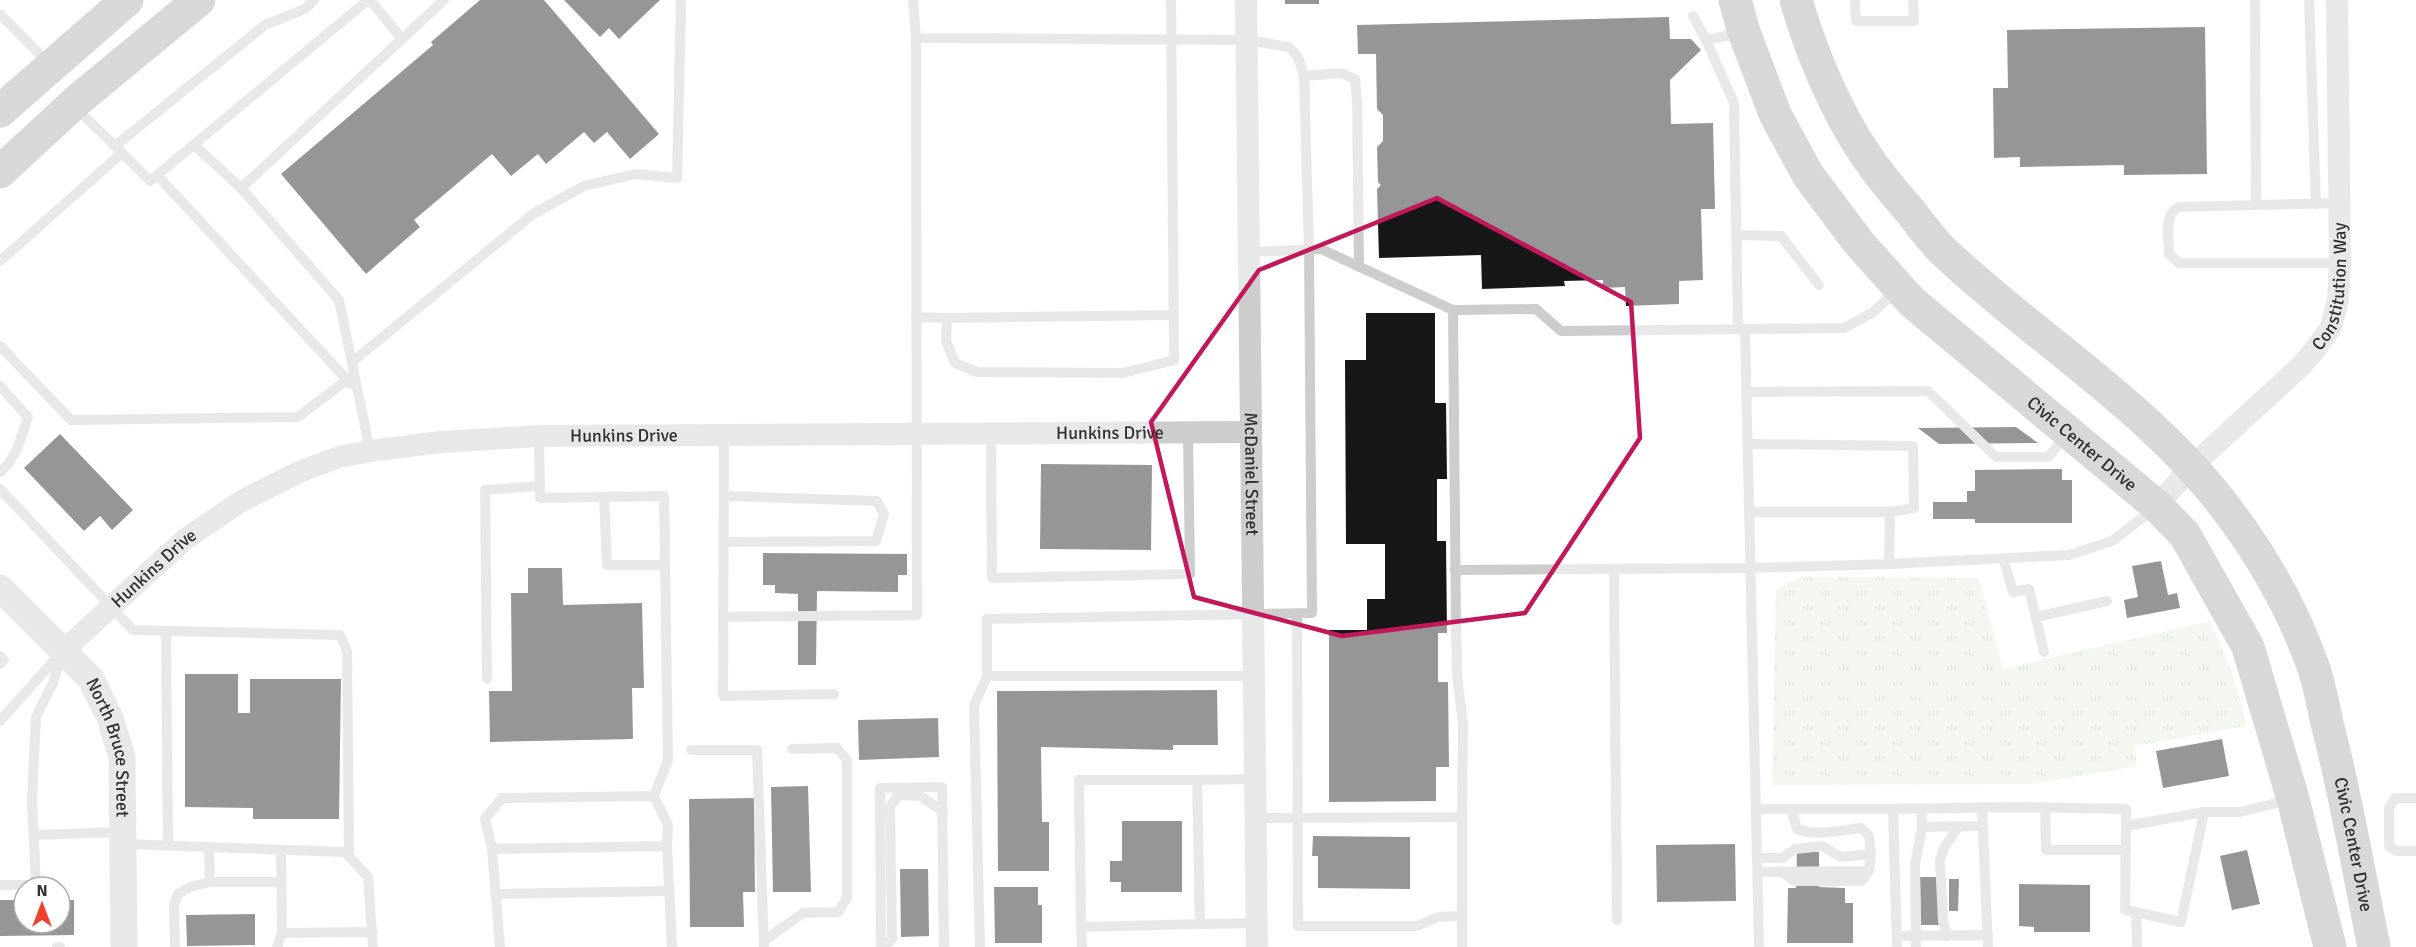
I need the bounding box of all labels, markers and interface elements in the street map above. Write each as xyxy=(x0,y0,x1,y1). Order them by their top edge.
street label: Constitution Way xyxy=(2307,222,2351,355)
street label: Civic Center Drive xyxy=(2023,392,2142,496)
street label: McDaniel Street xyxy=(1240,412,1263,536)
street label: Hunkins Drive xyxy=(1056,421,1164,444)
street label: Hunkins Drive xyxy=(570,424,678,447)
street label: Hunkins Drive xyxy=(107,524,201,612)
street label: North Bruce Street xyxy=(81,674,134,817)
street label: Civic Center Drive xyxy=(2329,775,2378,913)
north arrow xyxy=(12,875,72,935)
text: N xyxy=(36,881,48,901)

